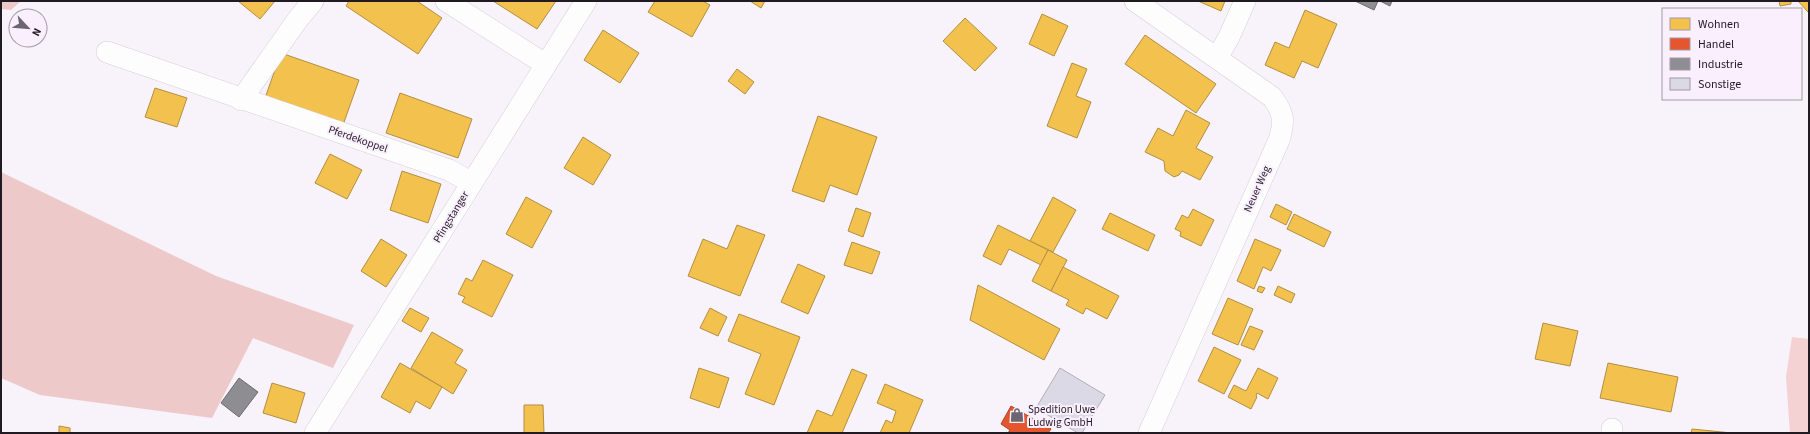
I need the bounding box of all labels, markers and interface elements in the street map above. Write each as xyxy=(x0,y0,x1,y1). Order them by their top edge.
north arrow xyxy=(8,8,48,48)
legend xyxy=(1662,8,1802,100)
text: Wohnen xyxy=(1698,16,1740,33)
text: N xyxy=(28,26,45,39)
text: Handel xyxy=(1698,36,1734,53)
text: Industrie xyxy=(1698,56,1743,73)
text: Sonstige xyxy=(1698,76,1741,93)
street label: Pferdekoppel xyxy=(326,122,390,156)
street label: Neuer Weg xyxy=(1240,163,1274,215)
street label: Pfingstanger xyxy=(430,188,472,246)
place label: Spedition Uwe Ludwig GmbH xyxy=(1028,402,1096,430)
shop icon: Spedition Uwe Ludwig GmbH xyxy=(1009,407,1025,423)

